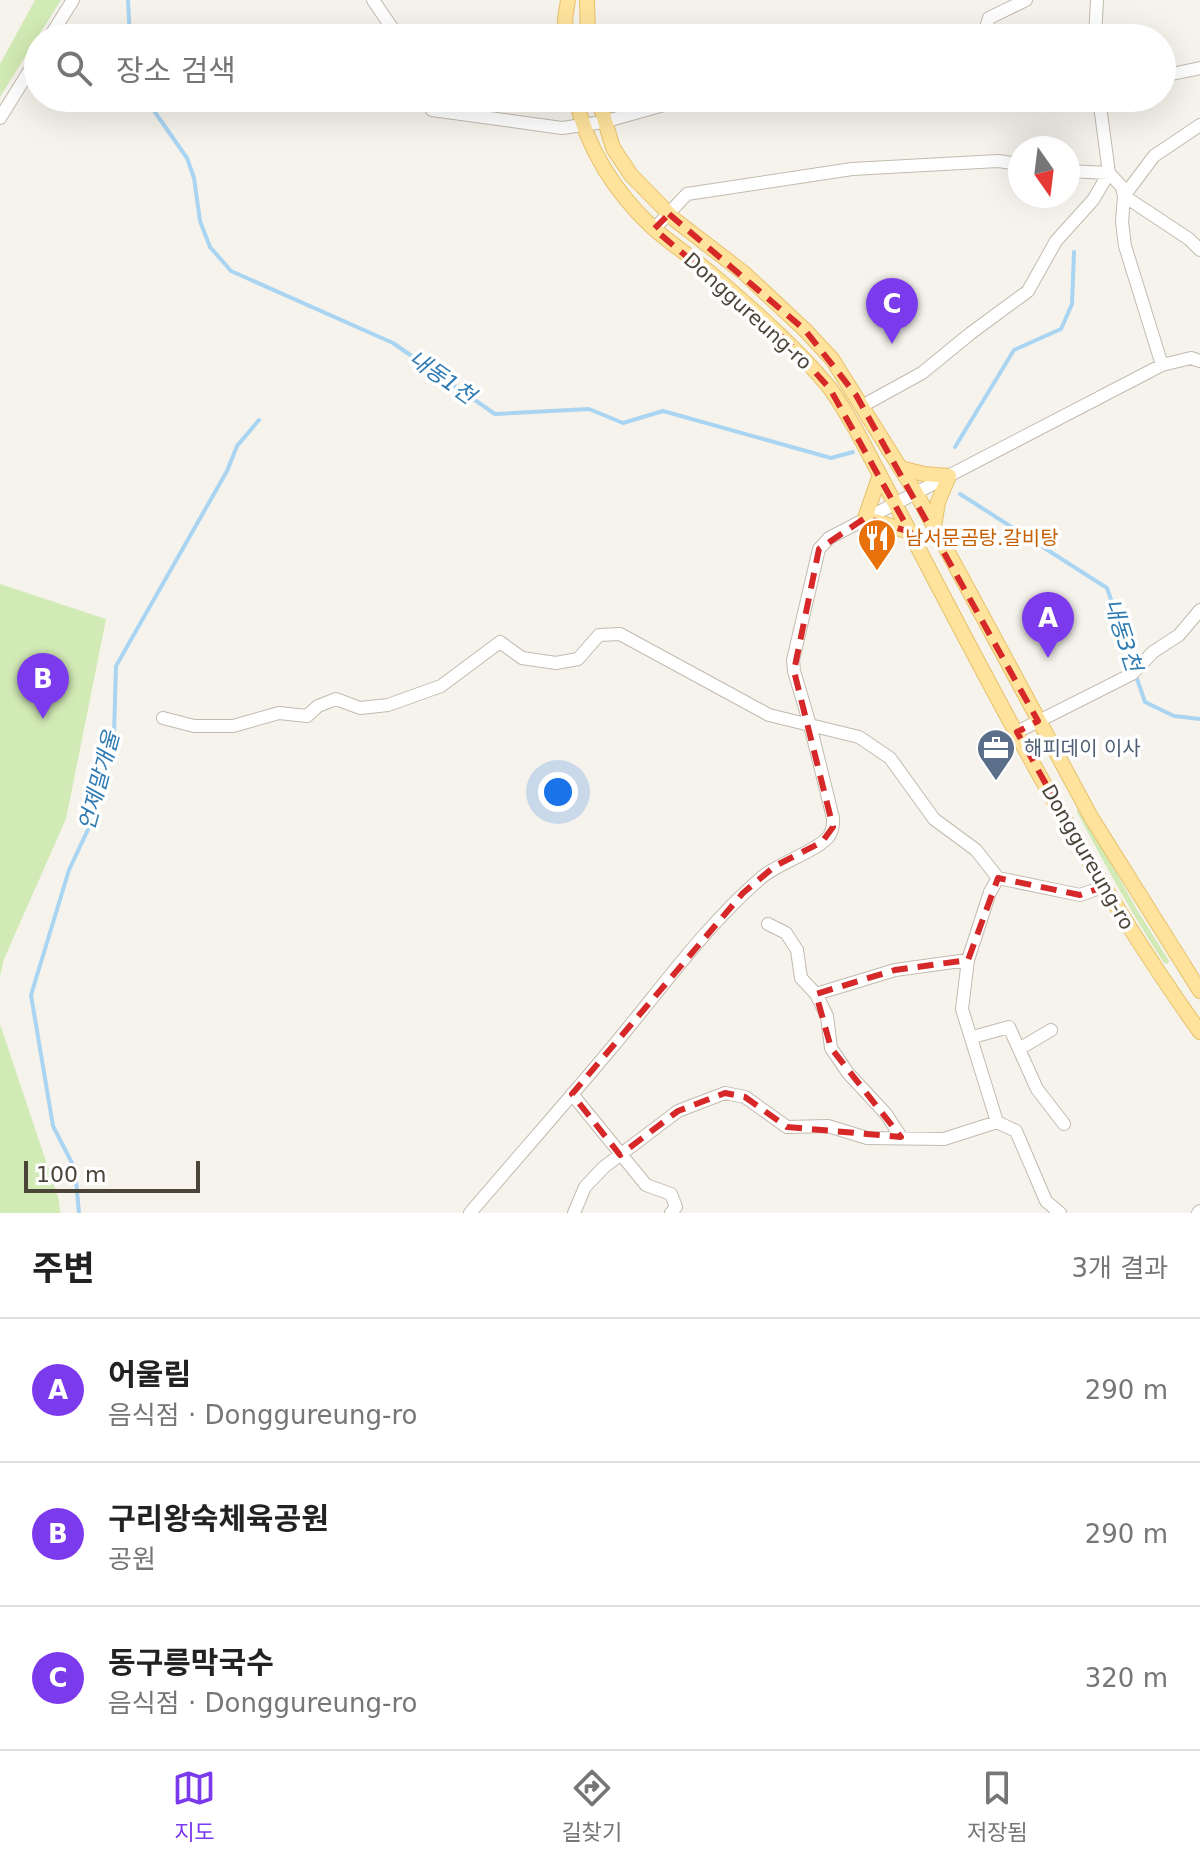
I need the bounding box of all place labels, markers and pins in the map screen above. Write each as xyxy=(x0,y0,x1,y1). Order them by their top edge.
pin: C xyxy=(866,278,918,344)
restaurant icon: 남서문곰탕.갈비탕 xyxy=(856,517,898,572)
place label: 남서문곰탕.갈비탕 xyxy=(905,526,1059,550)
pin: A xyxy=(1022,592,1074,658)
pin: B xyxy=(17,653,69,719)
office icon: 해피데이 이사 xyxy=(975,727,1017,782)
place label: 해피데이 이사 xyxy=(1024,736,1141,760)

